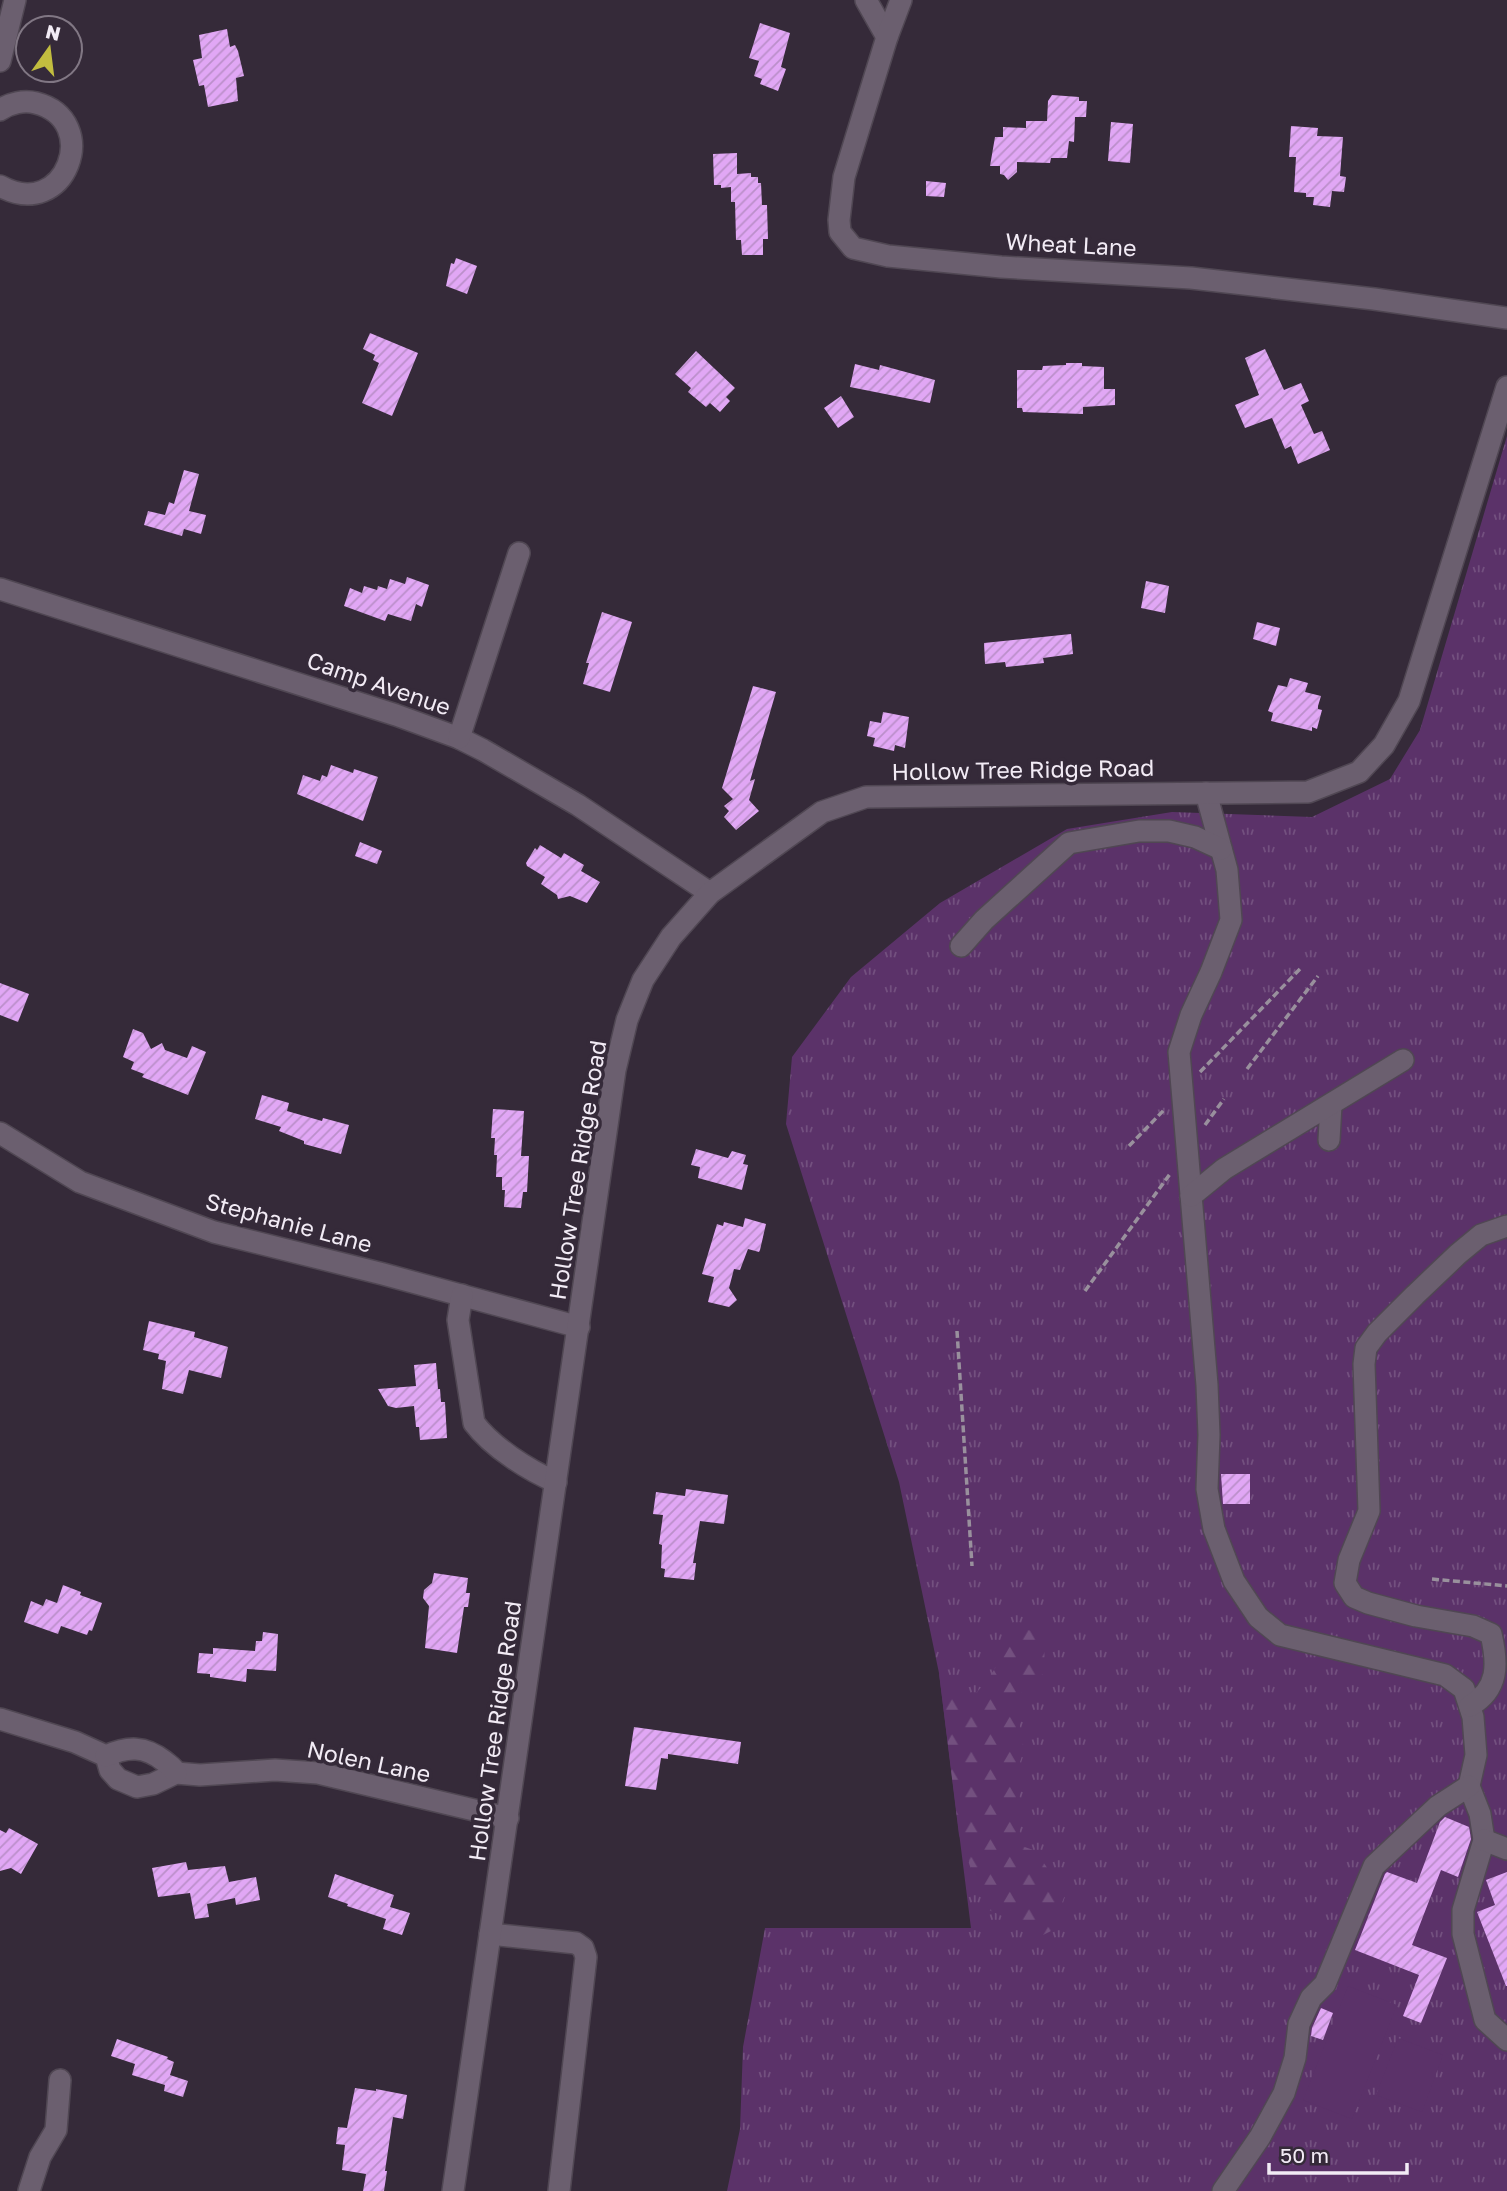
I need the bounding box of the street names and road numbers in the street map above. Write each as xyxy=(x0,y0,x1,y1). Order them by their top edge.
street label: Wheat Lane xyxy=(1005,227,1137,261)
street label: Camp Avenue xyxy=(303,645,455,721)
street label: Hollow Tree Ridge Road xyxy=(891,753,1155,785)
street label: Hollow Tree Ridge Road xyxy=(543,1038,611,1302)
street label: Stephanie Lane xyxy=(203,1186,375,1258)
street label: Hollow Tree Ridge Road xyxy=(462,1599,526,1863)
street label: Nolen Lane xyxy=(305,1734,433,1788)

